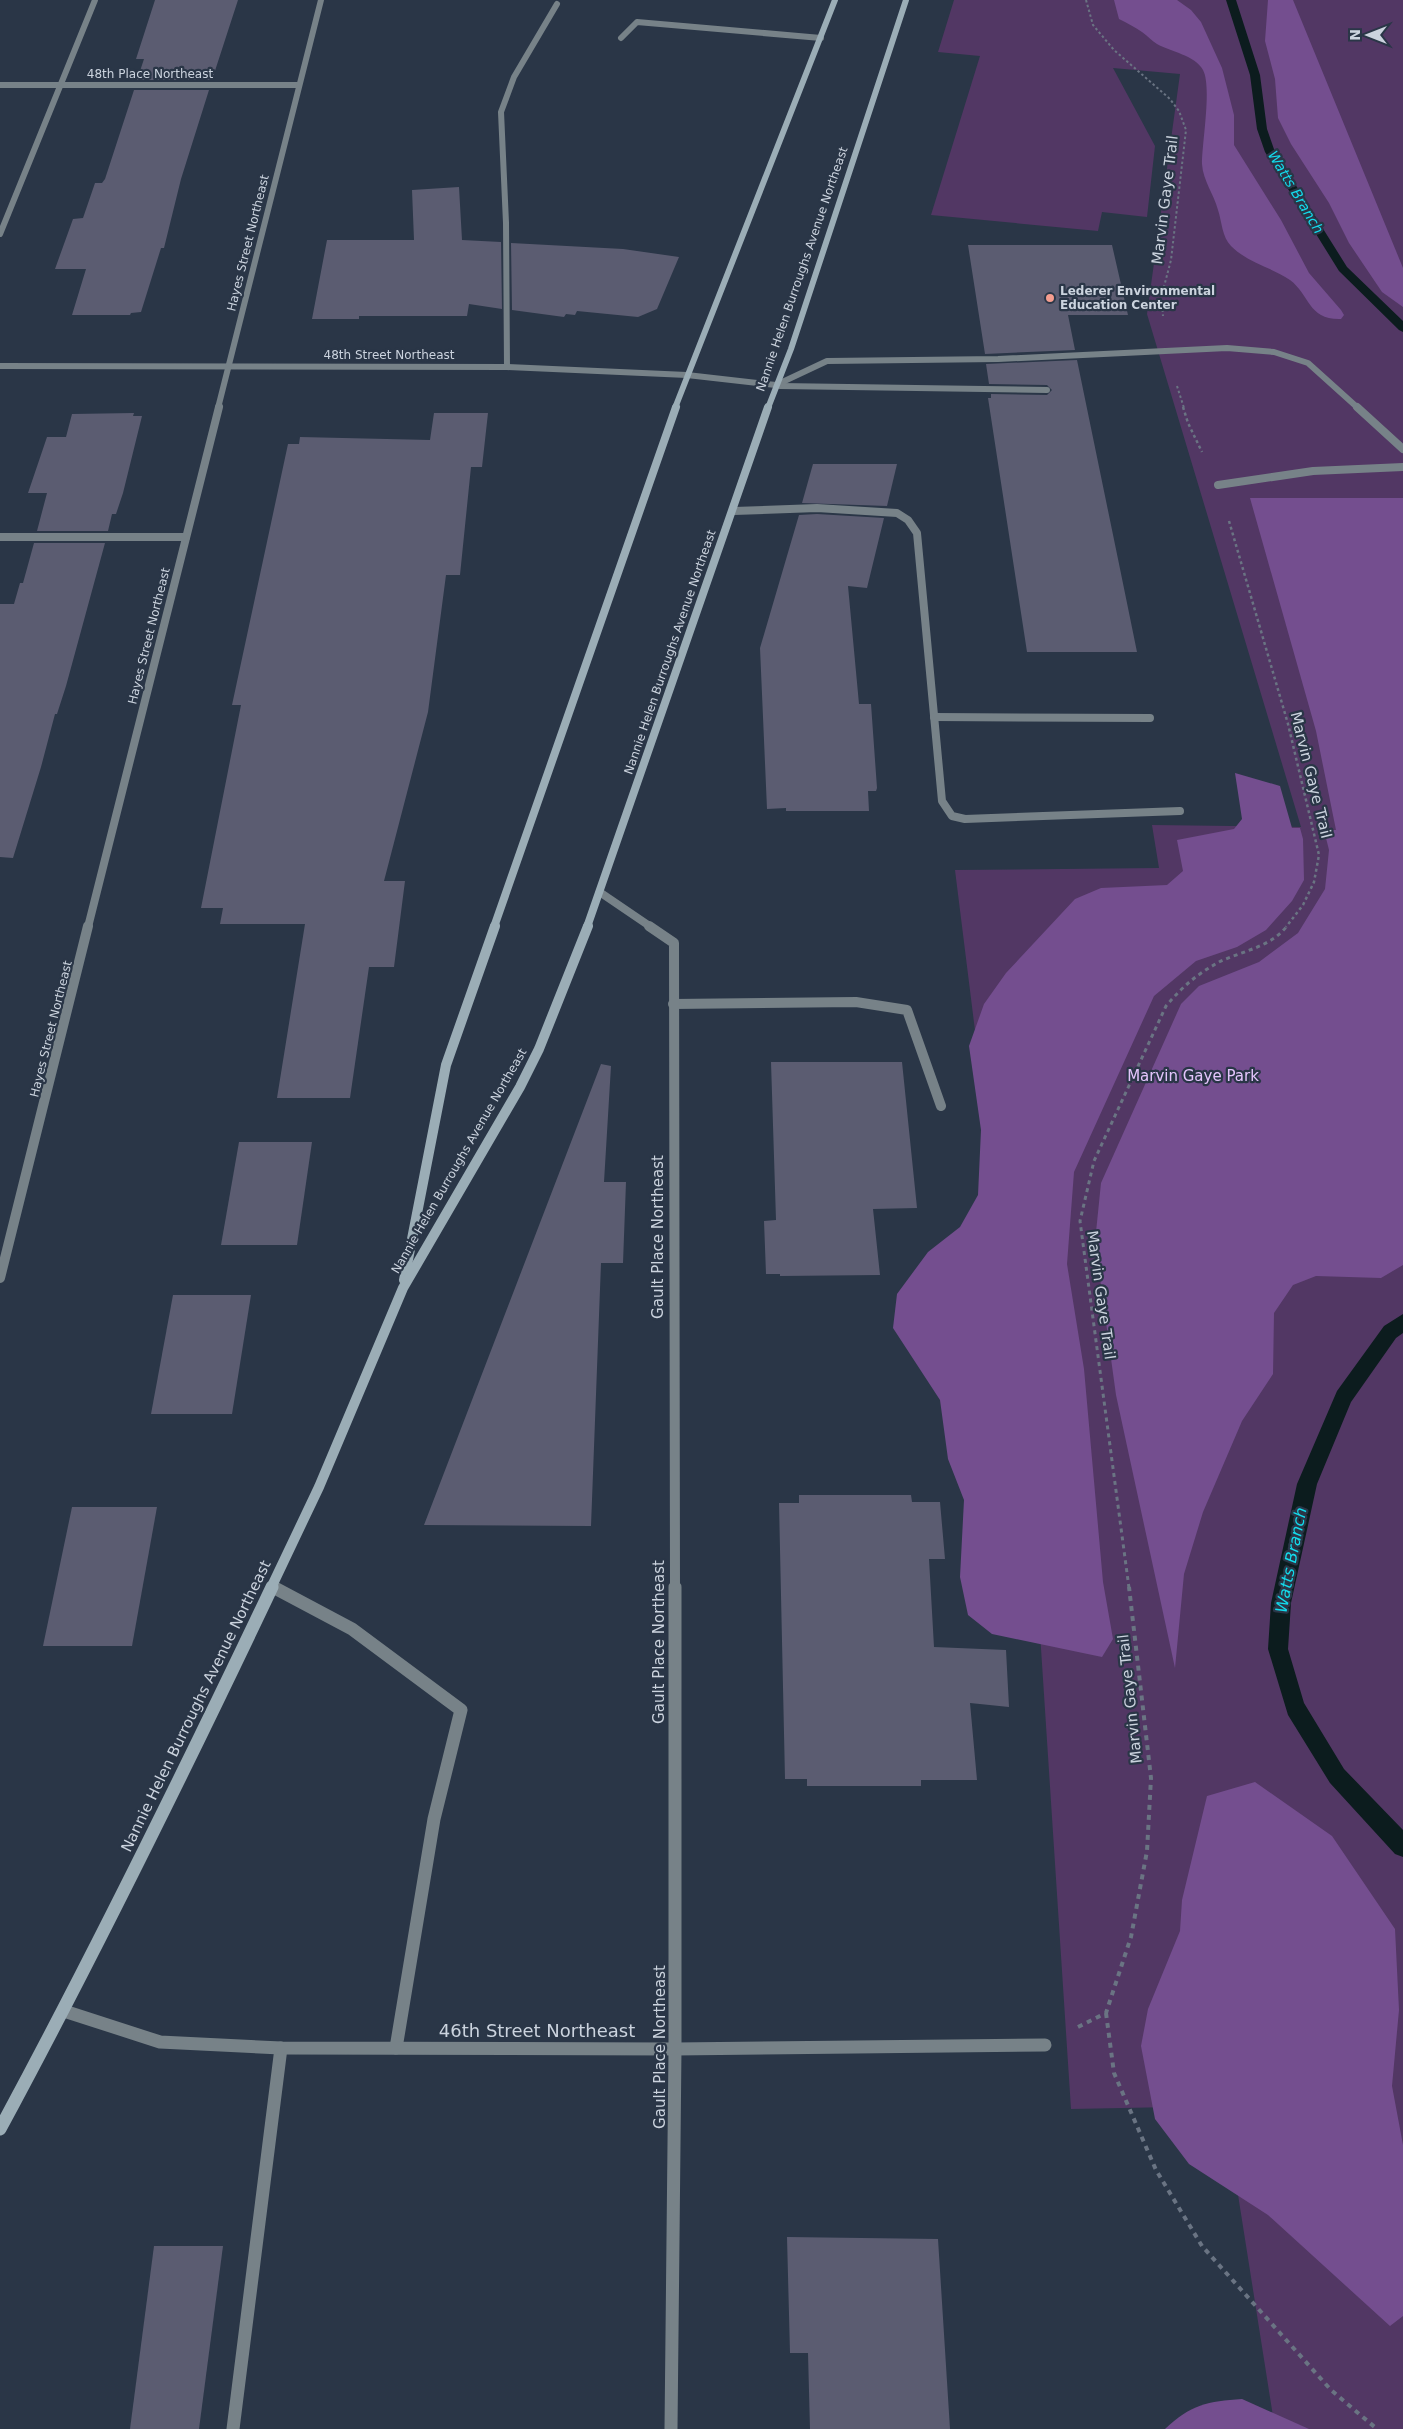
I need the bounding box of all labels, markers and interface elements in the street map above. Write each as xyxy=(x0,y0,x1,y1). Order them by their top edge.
north arrow xyxy=(1343,10,1393,60)
text: N xyxy=(1347,29,1363,41)
street label: 48th Place Northeast xyxy=(87,67,213,81)
street label: Marvin Gaye Trail xyxy=(1148,134,1182,266)
street label: Nannie Helen Burroughs Avenue Northeast xyxy=(753,145,851,393)
water label: Watts Branch xyxy=(1265,148,1327,236)
street label: Hayes Street Northeast xyxy=(224,173,272,313)
place label: Lederer Environmental Education Center xyxy=(1060,284,1215,312)
marker: Lederer Environmental Education Center xyxy=(1044,292,1056,304)
street label: 48th Street Northeast xyxy=(324,348,455,362)
street label: Nannie Helen Burroughs Avenue Northeast xyxy=(621,528,719,776)
street label: Hayes Street Northeast xyxy=(125,566,173,706)
street label: Marvin Gaye Trail xyxy=(1287,710,1335,840)
street label: Hayes Street Northeast xyxy=(27,959,75,1099)
street label: Nannie Helen Burroughs Avenue Northeast xyxy=(389,1046,530,1276)
park label: Marvin Gaye Park xyxy=(1127,1067,1259,1085)
street label: Gault Place Northeast xyxy=(649,1155,667,1319)
street label: Marvin Gaye Trail xyxy=(1083,1229,1119,1361)
water label: Watts Branch xyxy=(1271,1506,1311,1614)
street label: Nannie Helen Burroughs Avenue Northeast xyxy=(117,1557,275,1855)
street label: Gault Place Northeast xyxy=(650,1560,668,1724)
street label: Marvin Gaye Trail xyxy=(1114,1633,1146,1765)
street label: Gault Place Northeast xyxy=(651,1965,669,2129)
street label: 46th Street Northeast xyxy=(439,2020,635,2041)

